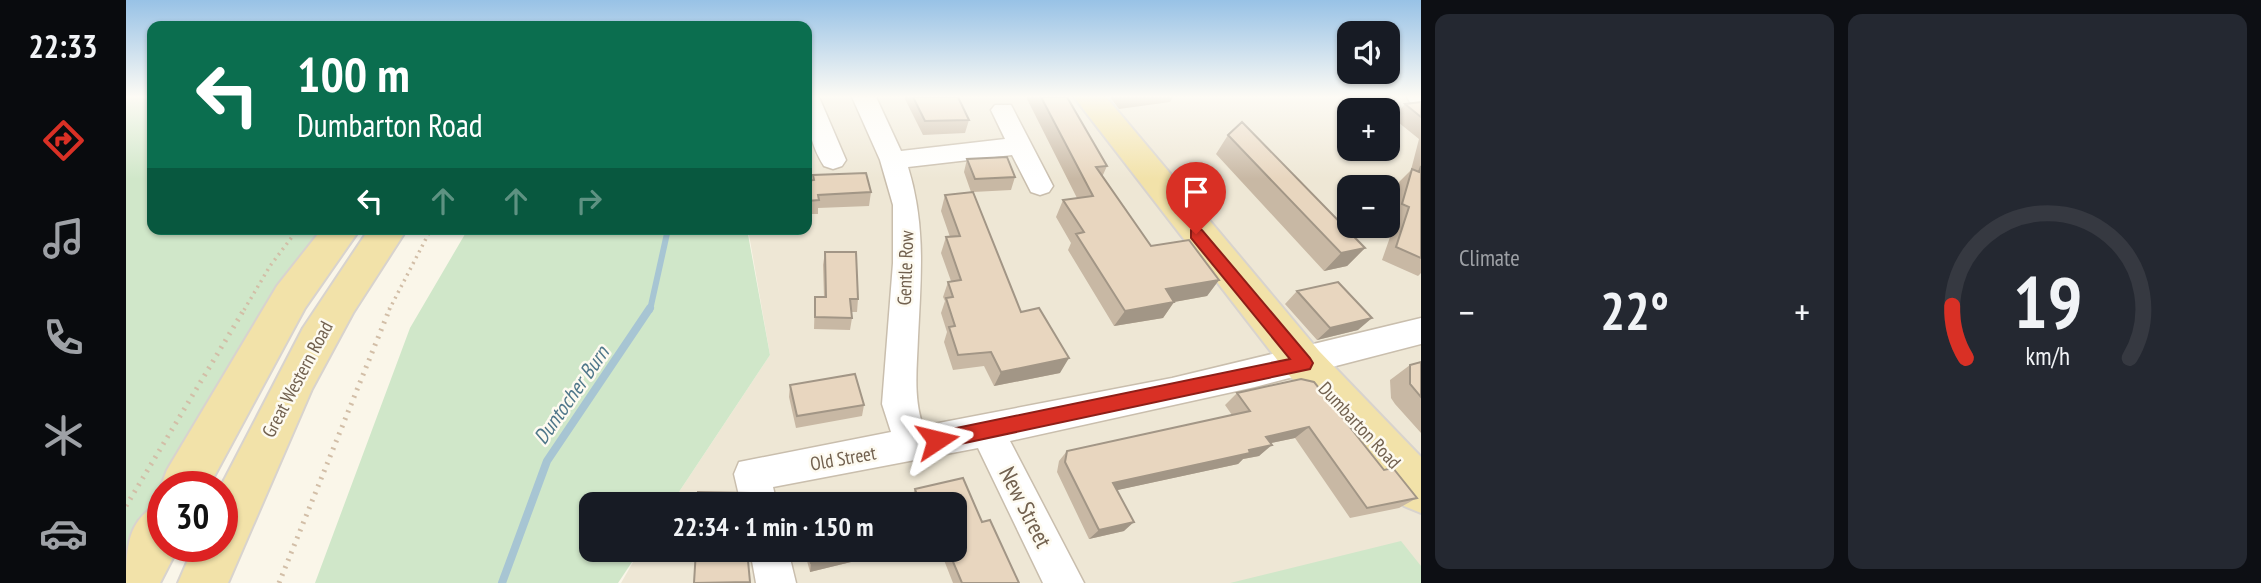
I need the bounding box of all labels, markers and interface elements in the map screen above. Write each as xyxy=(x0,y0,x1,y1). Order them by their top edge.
map controls xyxy=(1337,21,1400,238)
button: sound xyxy=(1337,21,1400,84)
text: 22:33 xyxy=(28,25,98,67)
text: 100 m xyxy=(297,42,410,106)
icon: left xyxy=(182,49,273,140)
button: + xyxy=(1337,98,1400,161)
text: Dumbarton Road xyxy=(297,104,483,146)
icon: directions xyxy=(39,116,88,165)
pin xyxy=(1166,162,1226,234)
icon: arrive xyxy=(1177,173,1215,211)
button: − xyxy=(1337,175,1400,238)
icon: left xyxy=(351,182,389,220)
icon: ahead xyxy=(424,182,462,220)
icon: ahead xyxy=(497,182,535,220)
icon: right xyxy=(570,182,608,220)
icon: music xyxy=(39,214,88,263)
street label: Gentle Row xyxy=(892,229,918,306)
text: Climate xyxy=(1459,243,1520,272)
text: 19 xyxy=(2013,254,2082,348)
text: 22° xyxy=(1600,277,1669,344)
text: − xyxy=(1459,287,1475,336)
text: + xyxy=(1794,287,1810,336)
icon: phone xyxy=(39,313,88,362)
street label: Great Western Road xyxy=(256,317,338,441)
water label: Duntocher Burn xyxy=(527,339,616,449)
text: km/h xyxy=(2025,339,2070,371)
street label: Dumbarton Road xyxy=(1314,377,1406,473)
position arrow xyxy=(900,403,974,477)
icon: climate xyxy=(39,411,88,460)
street label: Old Street xyxy=(808,440,879,476)
street label: New Street xyxy=(993,462,1059,553)
speed limit sign: 30 xyxy=(147,471,238,562)
icon: car xyxy=(39,509,88,558)
text: 22:34 · 1 min · 150 m xyxy=(673,510,873,543)

